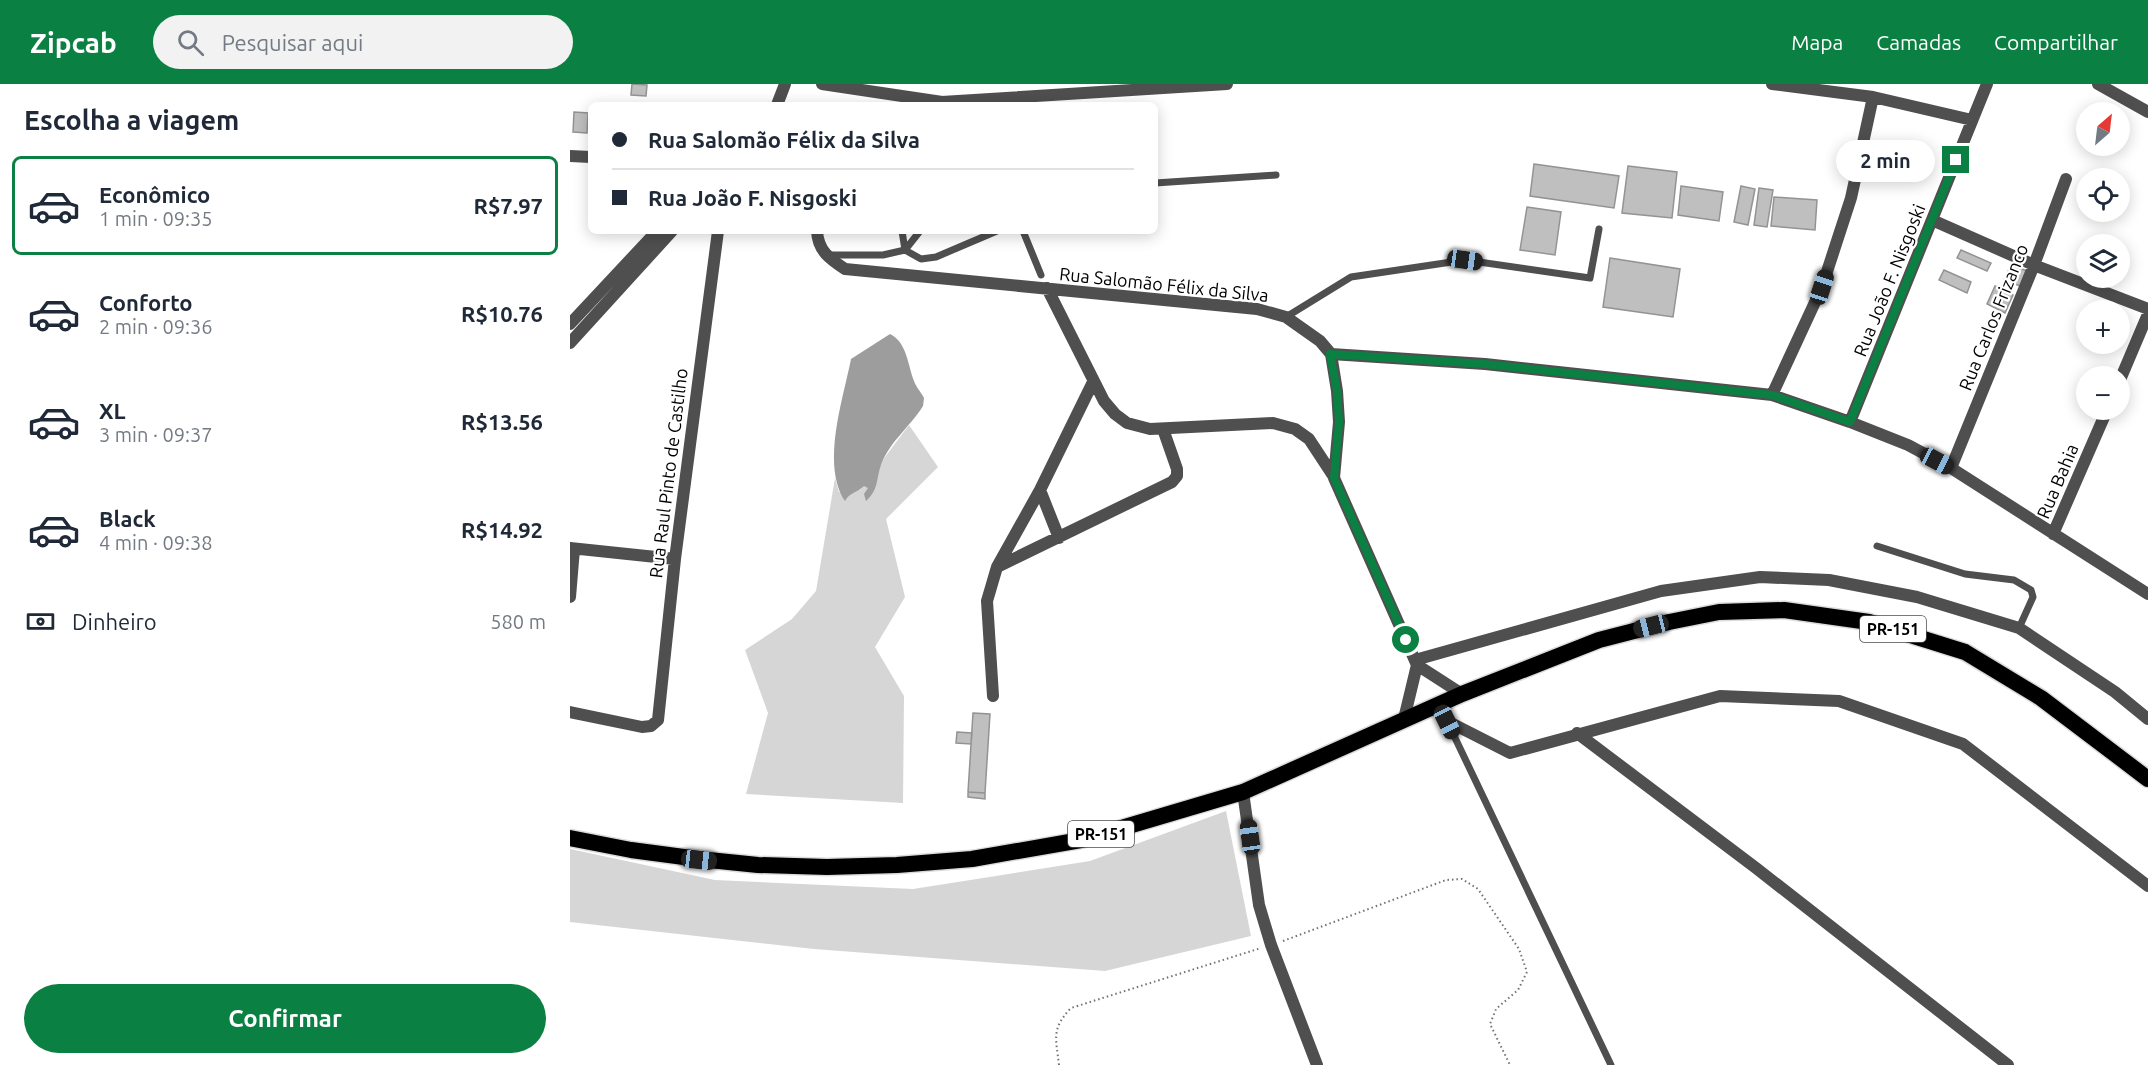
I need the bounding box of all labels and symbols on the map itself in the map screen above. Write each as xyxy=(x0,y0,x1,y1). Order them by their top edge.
north arrow xyxy=(2076,102,2130,156)
callout: 2 min xyxy=(1836,139,1935,181)
route end xyxy=(1942,146,1969,173)
street label: Rua João F. Nisgoski xyxy=(1849,201,1929,359)
street label: Rua Carlos Frizanco xyxy=(1954,241,2032,393)
car xyxy=(1446,249,1484,271)
street label: Rua Salomão Félix da Silva xyxy=(1058,263,1270,305)
car xyxy=(1808,267,1836,307)
street label: Rua Raul Pinto de Castilho xyxy=(645,367,691,579)
street label: Rua Bahia xyxy=(2032,441,2082,521)
car xyxy=(1917,445,1957,477)
car xyxy=(1631,613,1671,639)
road number: PR-151 xyxy=(1860,616,1926,642)
route start xyxy=(1392,626,1419,653)
car xyxy=(1431,702,1463,742)
car xyxy=(1239,818,1261,856)
road number: PR-151 xyxy=(1068,821,1134,847)
car xyxy=(680,849,718,871)

